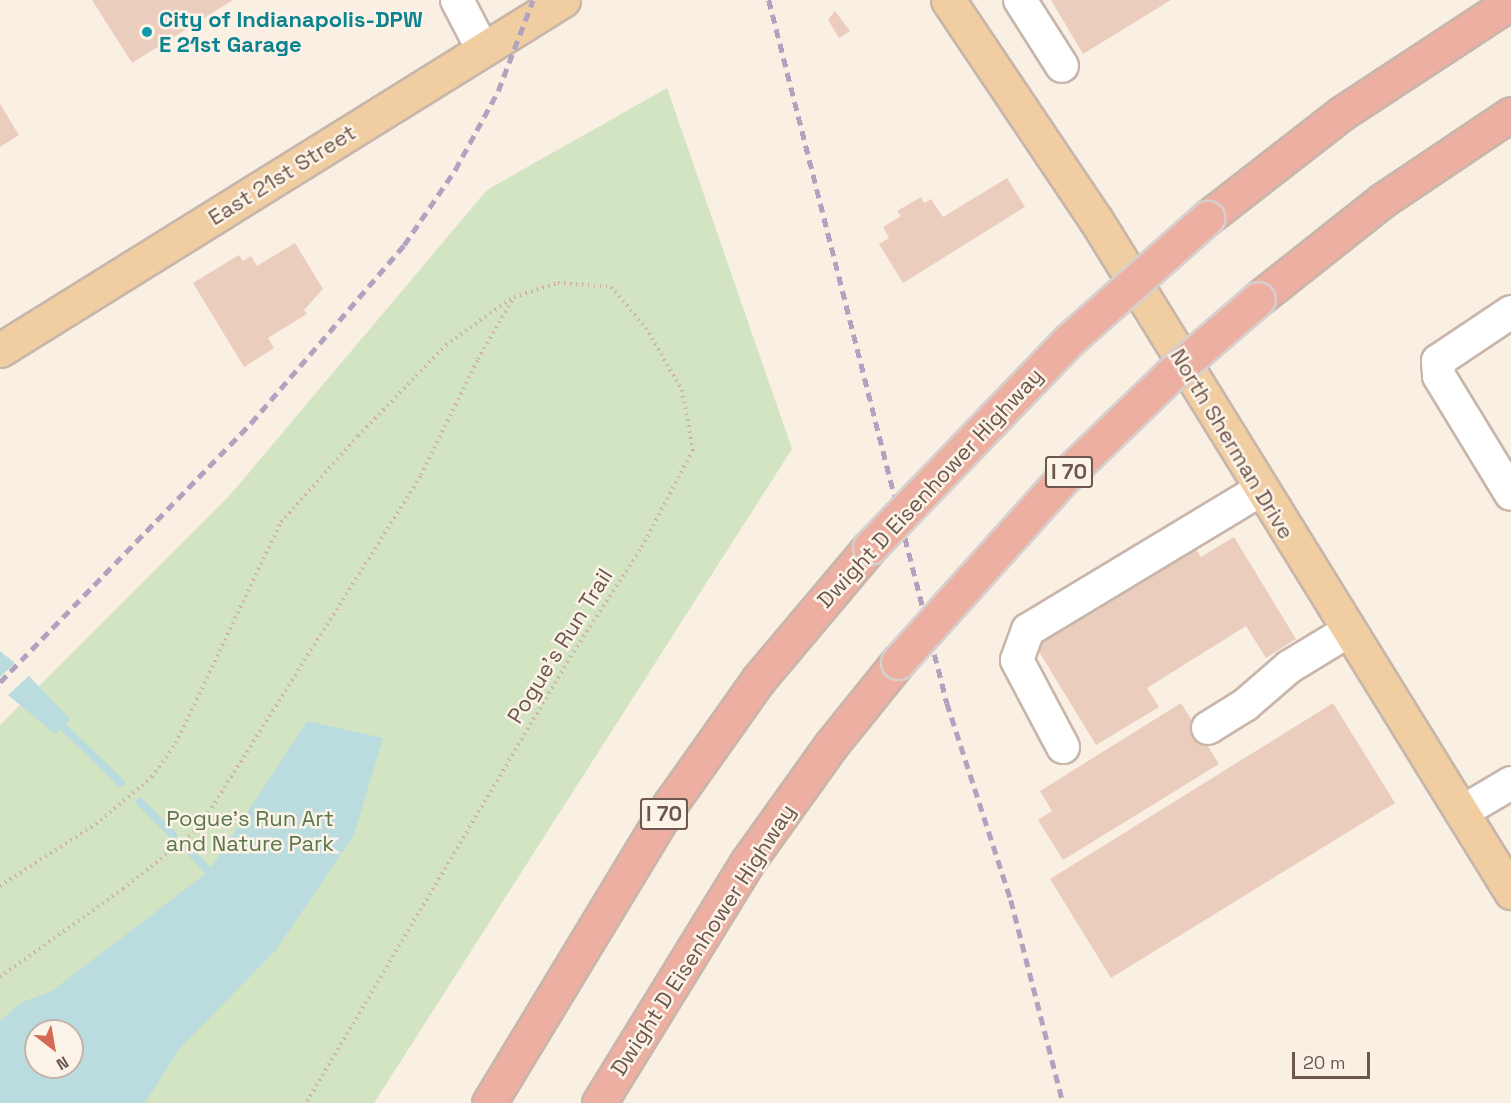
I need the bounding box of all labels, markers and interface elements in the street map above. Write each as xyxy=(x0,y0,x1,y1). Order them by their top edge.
place label: City of Indianapolis-DPW E 21st Garage xyxy=(159,6,423,57)
marker: City of Indianapolis-DPW E 21st Garage xyxy=(140,25,154,39)
street label: East 21st Street xyxy=(203,119,361,231)
street label: North Sherman Drive xyxy=(1165,344,1299,544)
street label: Dwight D Eisenhower Highway xyxy=(812,362,1048,614)
road number: I 70 xyxy=(1044,454,1094,490)
street label: Pogue's Run Trail xyxy=(502,563,618,729)
road number: I 70 xyxy=(638,796,690,832)
street label: Dwight D Eisenhower Highway xyxy=(605,799,801,1081)
park label: Pogue's Run Art and Nature Park xyxy=(166,805,334,856)
north arrow xyxy=(24,1019,84,1079)
scale bar xyxy=(1295,1040,1373,1078)
text: N xyxy=(52,1051,73,1075)
text: 20 m xyxy=(1303,1051,1346,1074)

